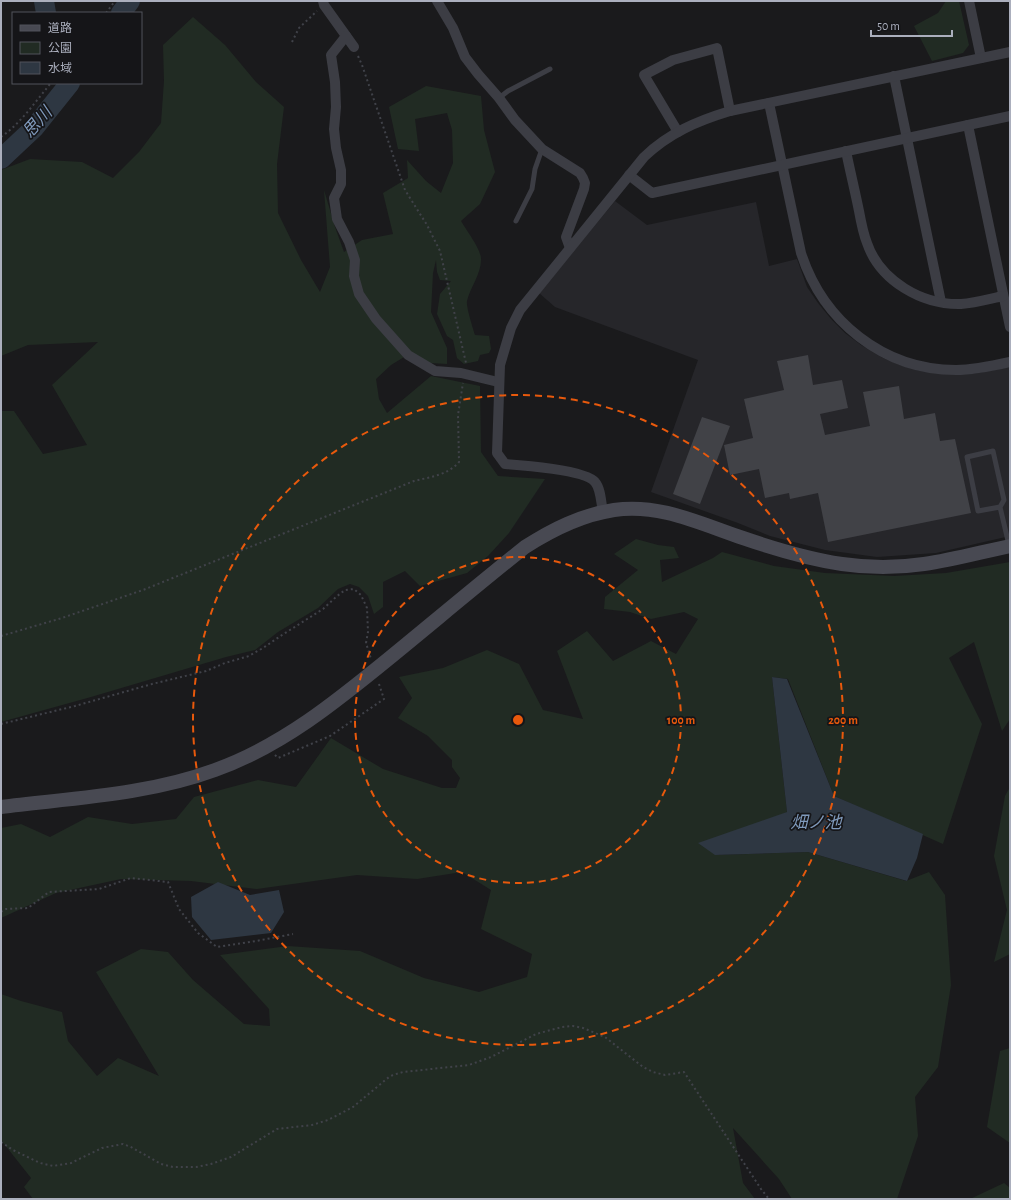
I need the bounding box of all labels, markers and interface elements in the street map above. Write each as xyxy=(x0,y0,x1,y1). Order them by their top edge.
legend xyxy=(12,12,142,84)
scale bar xyxy=(871,12,952,38)
text: 50 m xyxy=(877,20,900,32)
text: 道路 xyxy=(48,21,72,34)
text: 公園 xyxy=(48,42,72,54)
text: 水域 xyxy=(48,62,72,74)
water label: 思川 xyxy=(20,103,56,141)
centre of rings xyxy=(511,713,525,727)
text: 100 m xyxy=(667,714,695,726)
text: 200 m xyxy=(828,714,858,726)
water label: 畑ノ池 xyxy=(791,813,843,831)

